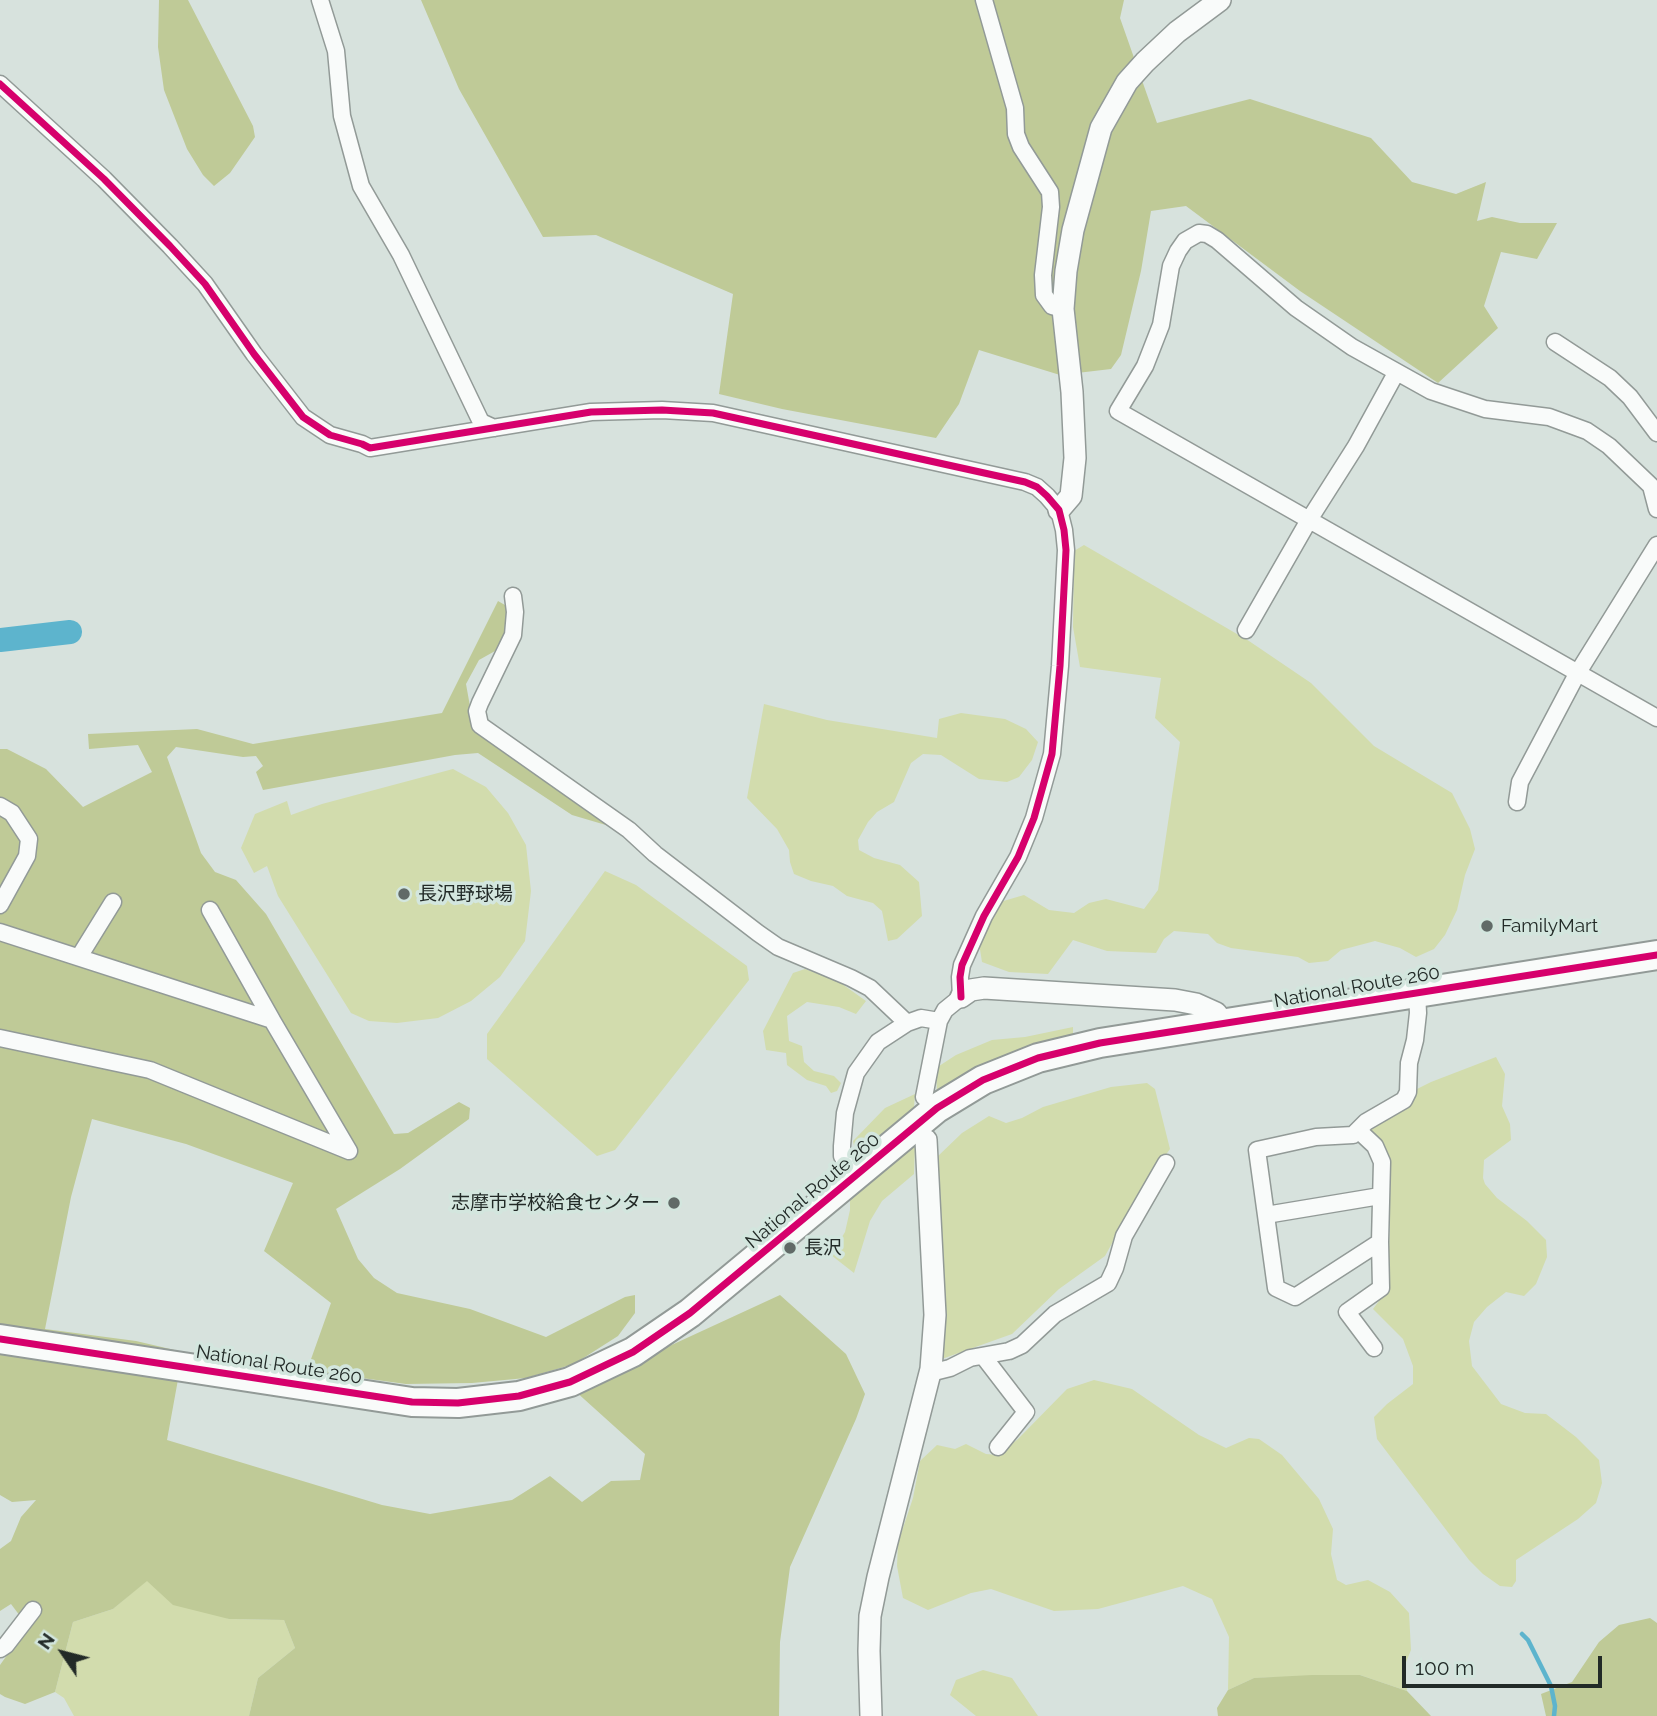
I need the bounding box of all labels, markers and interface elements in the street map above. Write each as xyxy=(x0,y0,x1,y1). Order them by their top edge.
place label: 長沢野球場 xyxy=(418,883,513,905)
marker: 長沢野球場 xyxy=(396,886,412,902)
place label: FamilyMart xyxy=(1501,915,1598,937)
marker: FamilyMart xyxy=(1479,918,1495,934)
street label: National Route 260 xyxy=(1272,961,1442,1013)
street label: National Route 260 xyxy=(741,1128,885,1254)
place label: 志摩市学校給食センター xyxy=(451,1192,660,1214)
marker: 志摩市学校給食センター xyxy=(666,1195,682,1211)
place label: 長沢 xyxy=(804,1237,842,1259)
marker: 長沢 xyxy=(782,1240,798,1256)
street label: National Route 260 xyxy=(194,1341,364,1389)
north arrow xyxy=(28,1618,98,1688)
text: N xyxy=(33,1629,59,1653)
scale bar xyxy=(1405,1642,1604,1686)
text: 100 m xyxy=(1415,1655,1474,1680)

